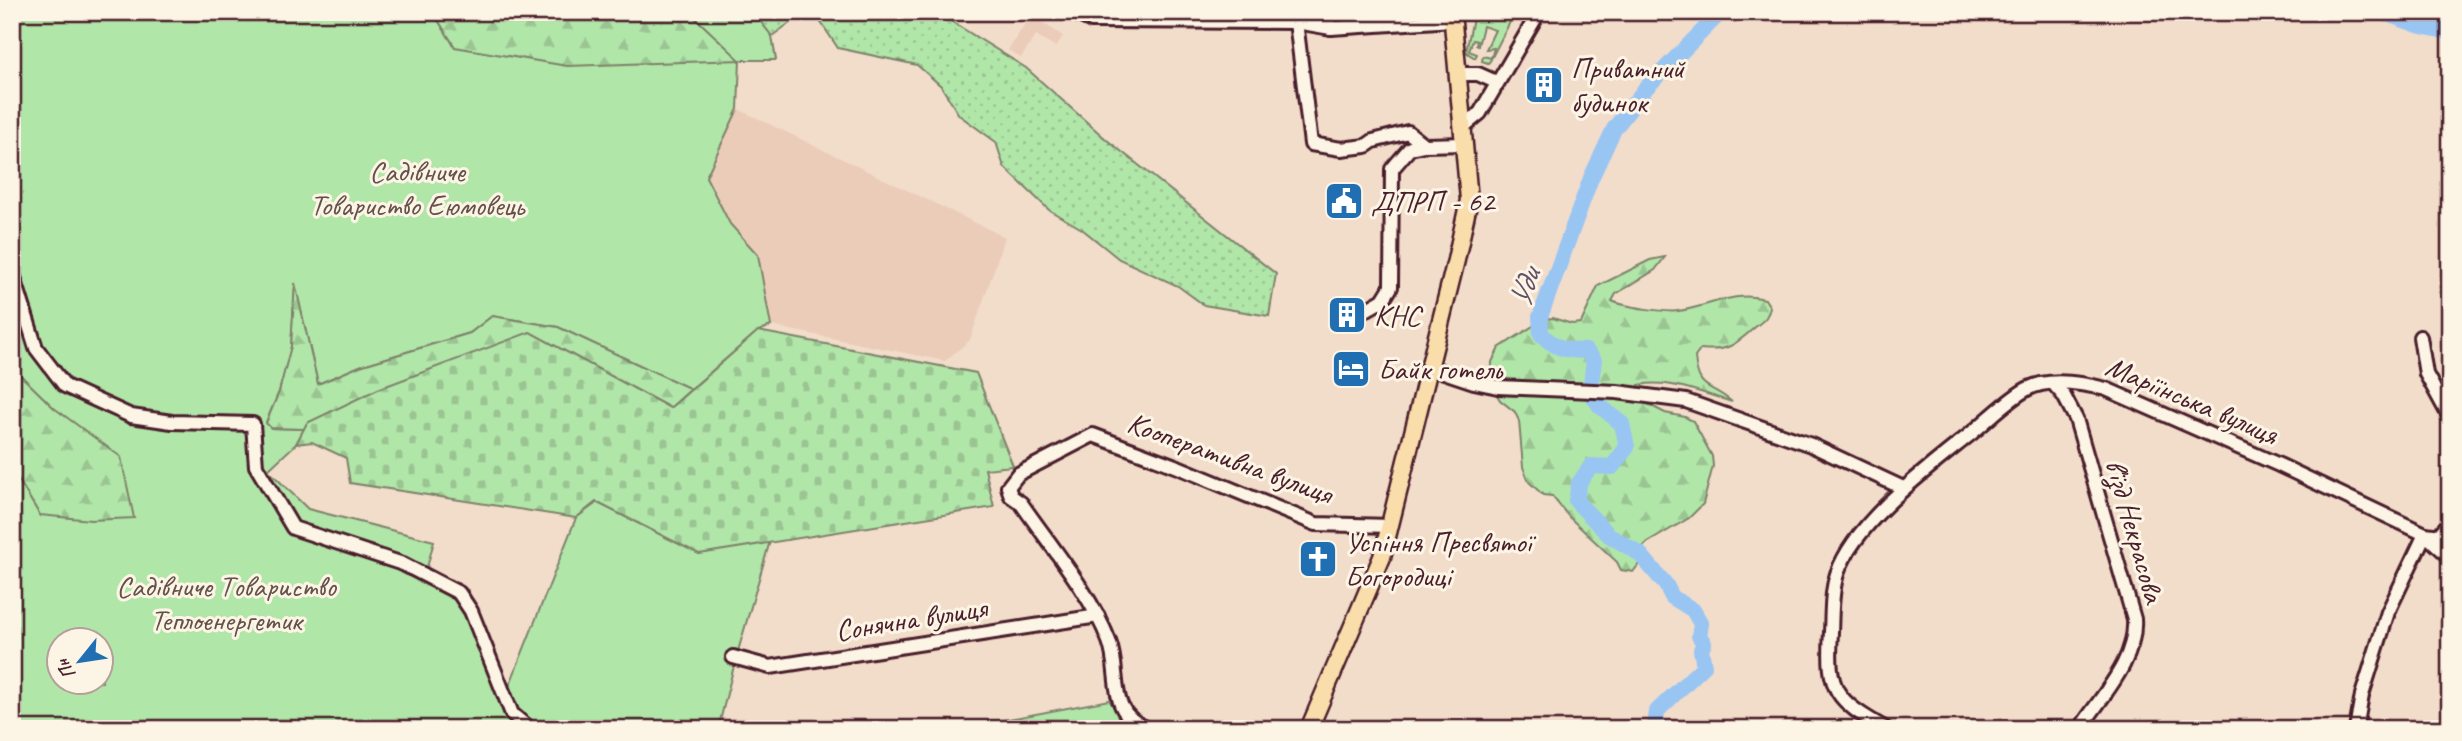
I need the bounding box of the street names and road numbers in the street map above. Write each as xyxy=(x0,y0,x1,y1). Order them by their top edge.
street label: Маріїнська вулиця xyxy=(2100,347,2285,454)
street label: Кооперативна вулиця xyxy=(1122,403,1340,514)
street label: в'їзд Некрасова xyxy=(2096,455,2174,609)
street label: Сонячна вулиця xyxy=(833,588,992,650)

